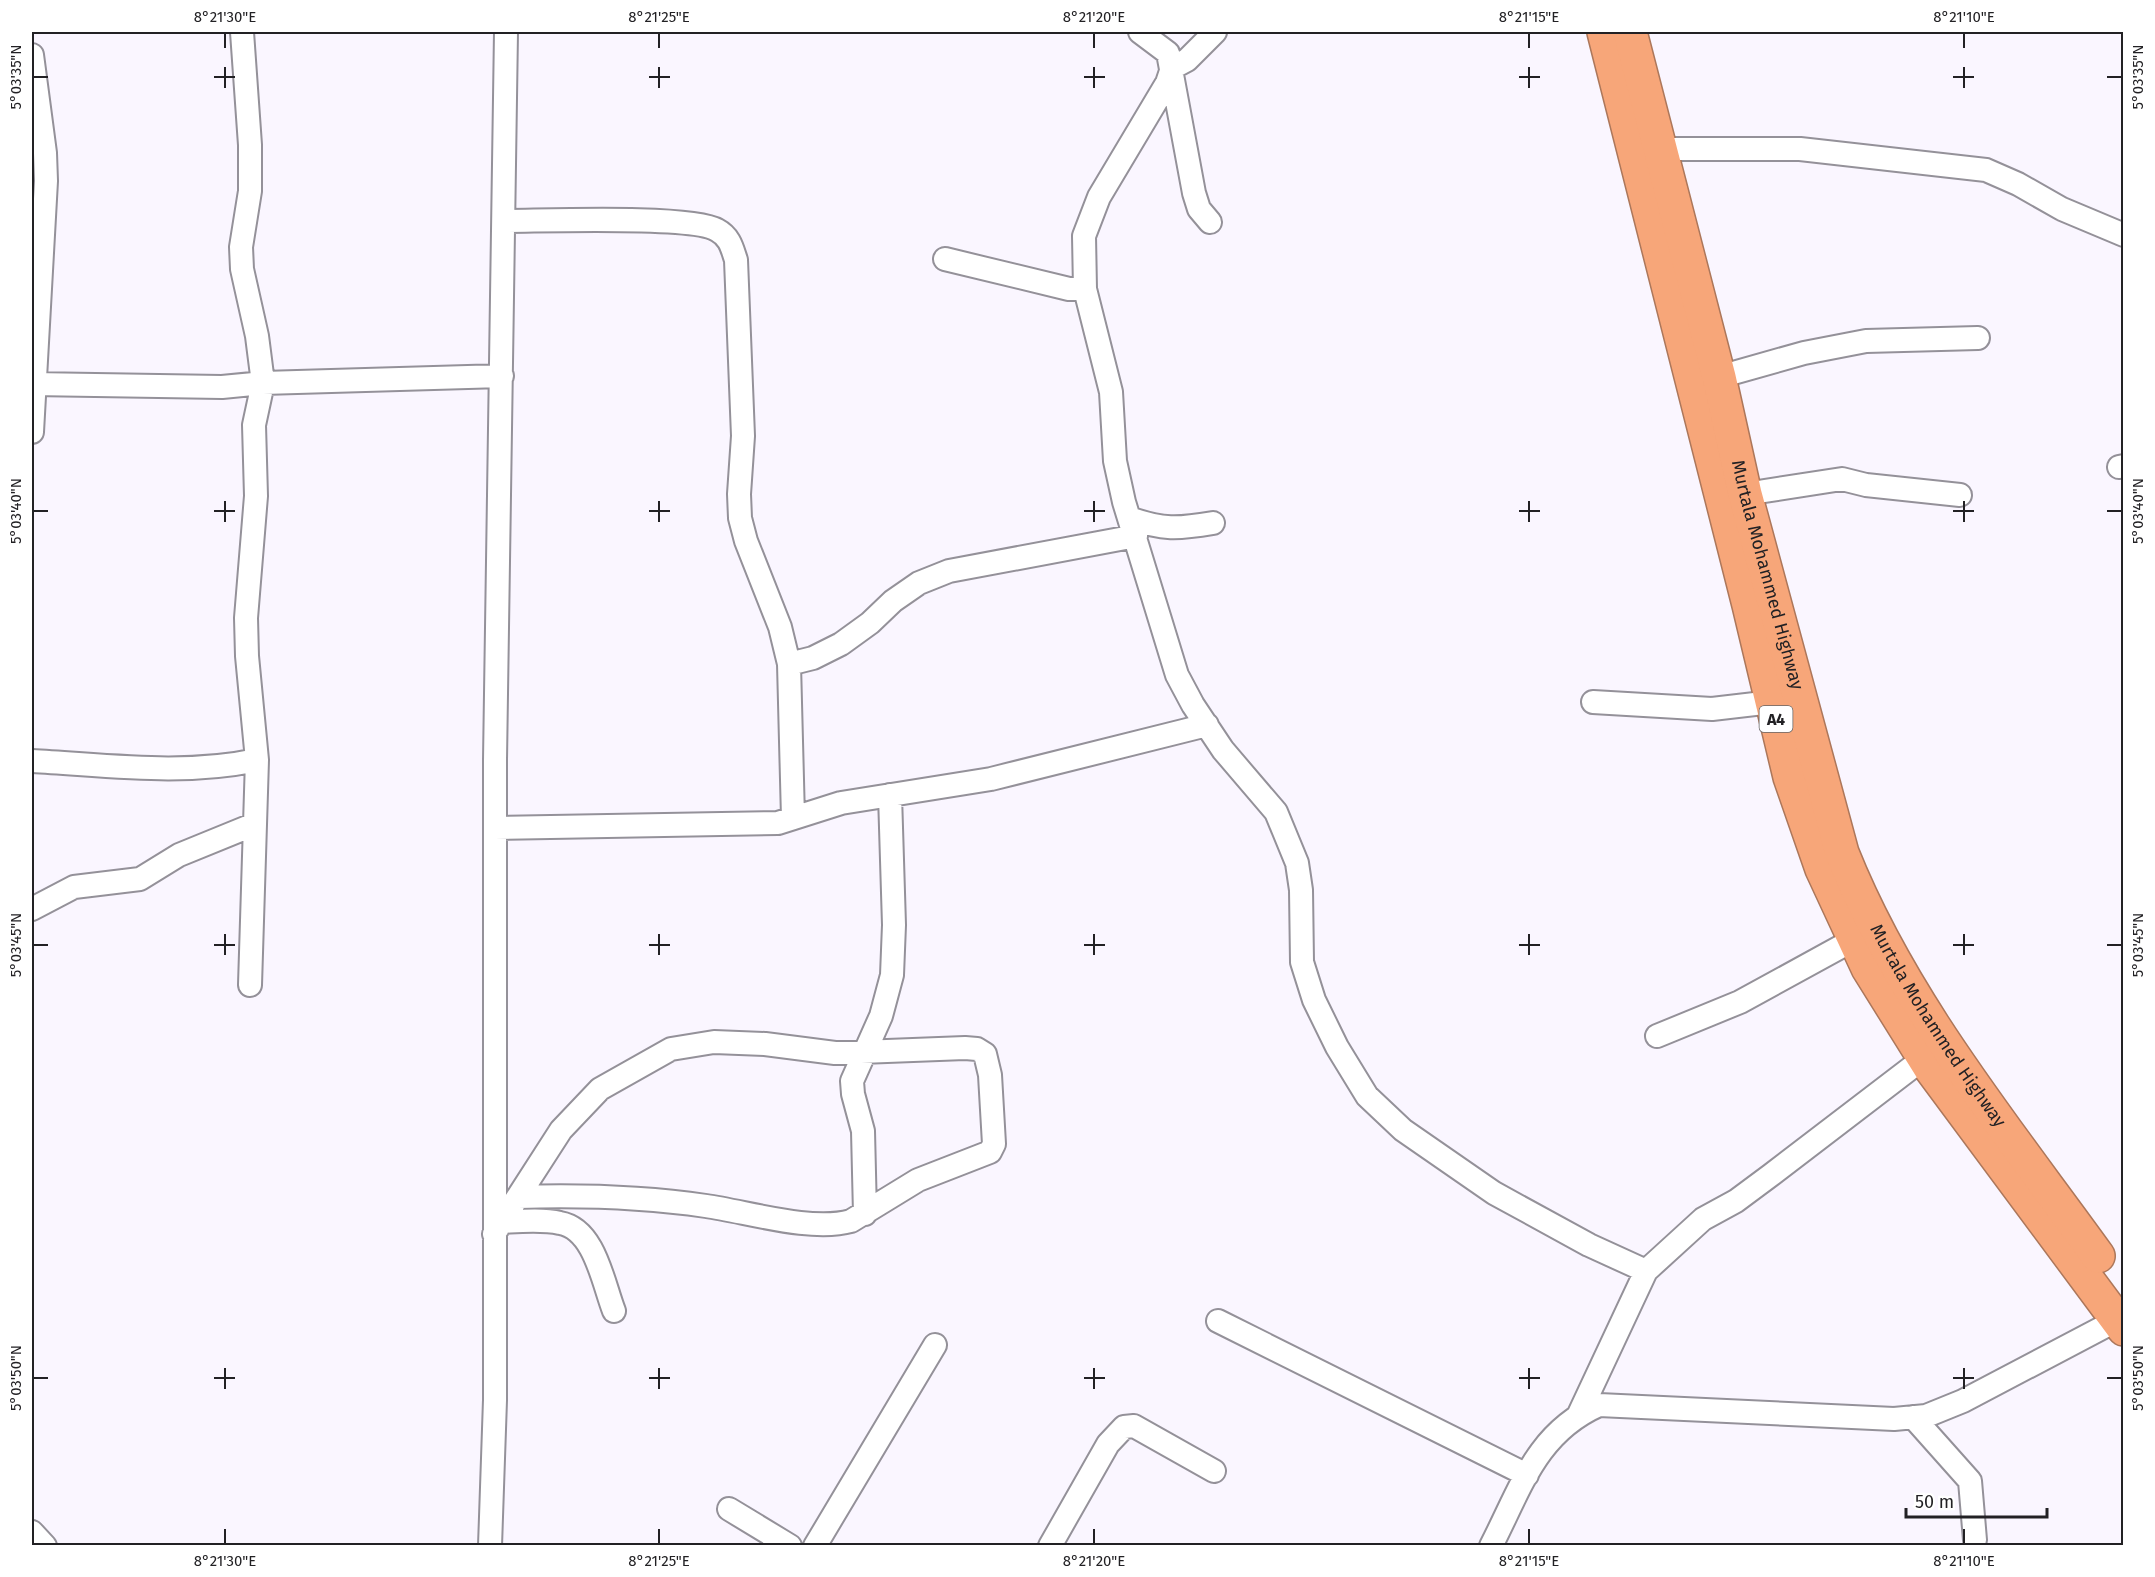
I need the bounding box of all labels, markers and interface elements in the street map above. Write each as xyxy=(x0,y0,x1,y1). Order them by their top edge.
text: 8°21'30"E xyxy=(194,8,256,26)
text: 8°21'25"E xyxy=(628,8,690,26)
text: 8°21'20"E xyxy=(1063,8,1125,26)
text: 8°21'15"E xyxy=(1499,8,1559,26)
text: 8°21'10"E xyxy=(1933,8,1995,26)
text: 5°03'35"N xyxy=(7,45,25,109)
text: 5°03'35"N xyxy=(2129,45,2147,109)
street label: Murtala Mohammed Highway xyxy=(1727,458,1808,692)
text: 5°03'40"N xyxy=(7,478,25,544)
text: 5°03'40"N xyxy=(2129,478,2147,544)
road number: A4 xyxy=(1760,706,1792,732)
text: 5°03'45"N xyxy=(7,913,25,977)
text: 5°03'45"N xyxy=(2129,913,2147,977)
street label: Murtala Mohammed Highway xyxy=(1865,920,2011,1132)
text: 5°03'50"N xyxy=(7,1345,25,1411)
text: 5°03'50"N xyxy=(2129,1345,2147,1411)
scale bar xyxy=(1906,1481,2047,1519)
text: 50 m xyxy=(1915,1491,1954,1513)
text: 8°21'30"E xyxy=(194,1552,256,1570)
text: 8°21'25"E xyxy=(628,1552,690,1570)
text: 8°21'20"E xyxy=(1063,1552,1125,1570)
text: 8°21'15"E xyxy=(1499,1552,1559,1570)
text: 8°21'10"E xyxy=(1933,1552,1995,1570)

